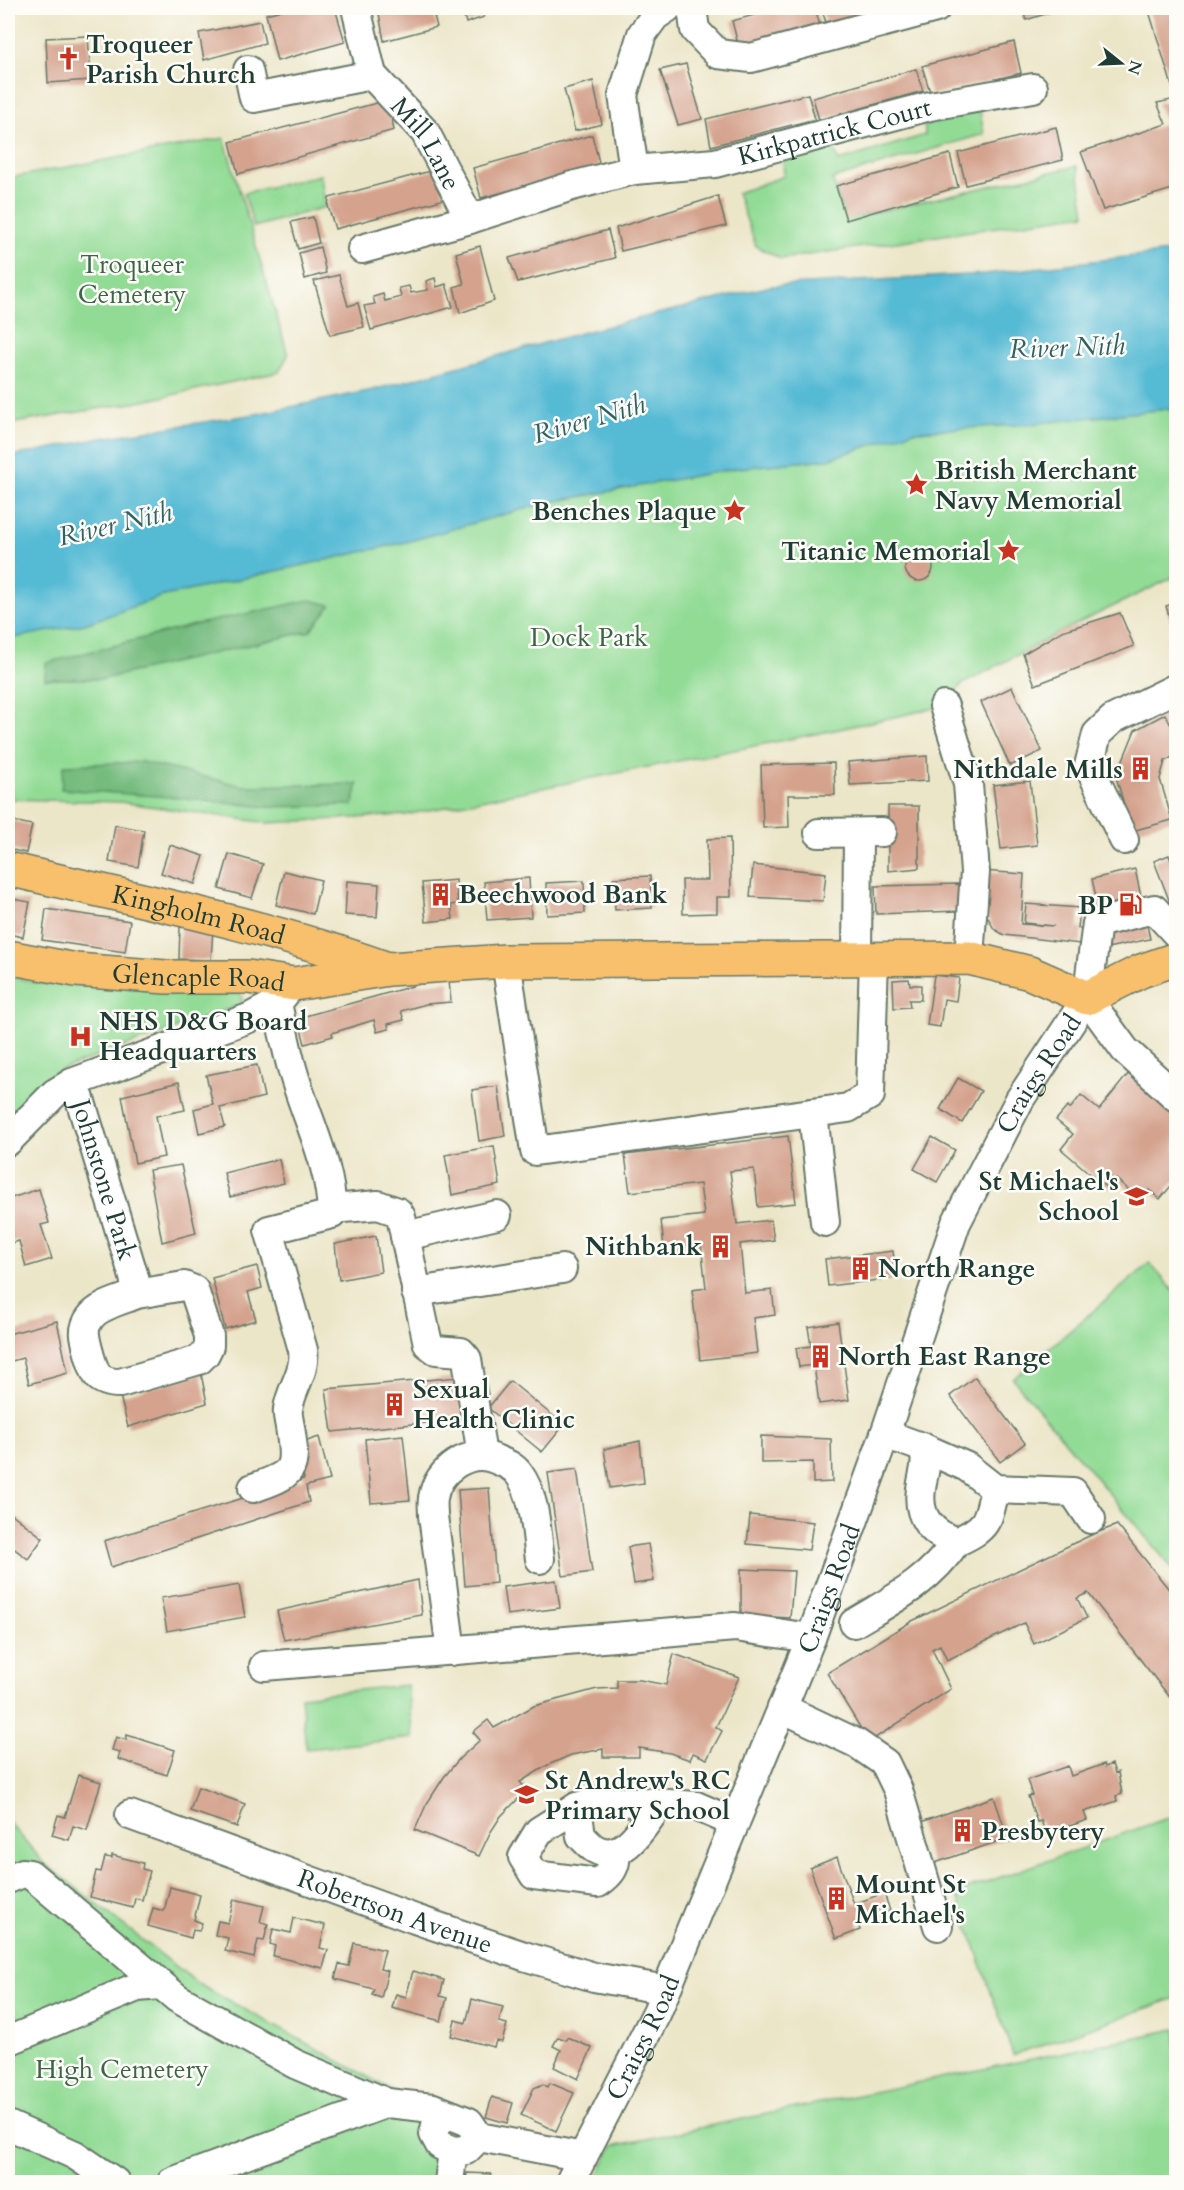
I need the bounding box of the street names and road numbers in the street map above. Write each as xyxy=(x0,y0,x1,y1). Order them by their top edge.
street label: Mill Lane xyxy=(383,89,469,196)
street label: Kirkpatrick Court xyxy=(734,89,935,174)
street label: Kingholm Road xyxy=(109,877,289,953)
street label: Glencaple Road xyxy=(111,956,287,1000)
street label: Craigs Road xyxy=(988,1007,1090,1140)
street label: Johnstone Park xyxy=(62,1091,145,1264)
street label: Craigs Road xyxy=(790,1519,869,1659)
street label: Robertson Avenue xyxy=(293,1861,497,1962)
street label: Craigs Road xyxy=(598,1970,688,2106)

